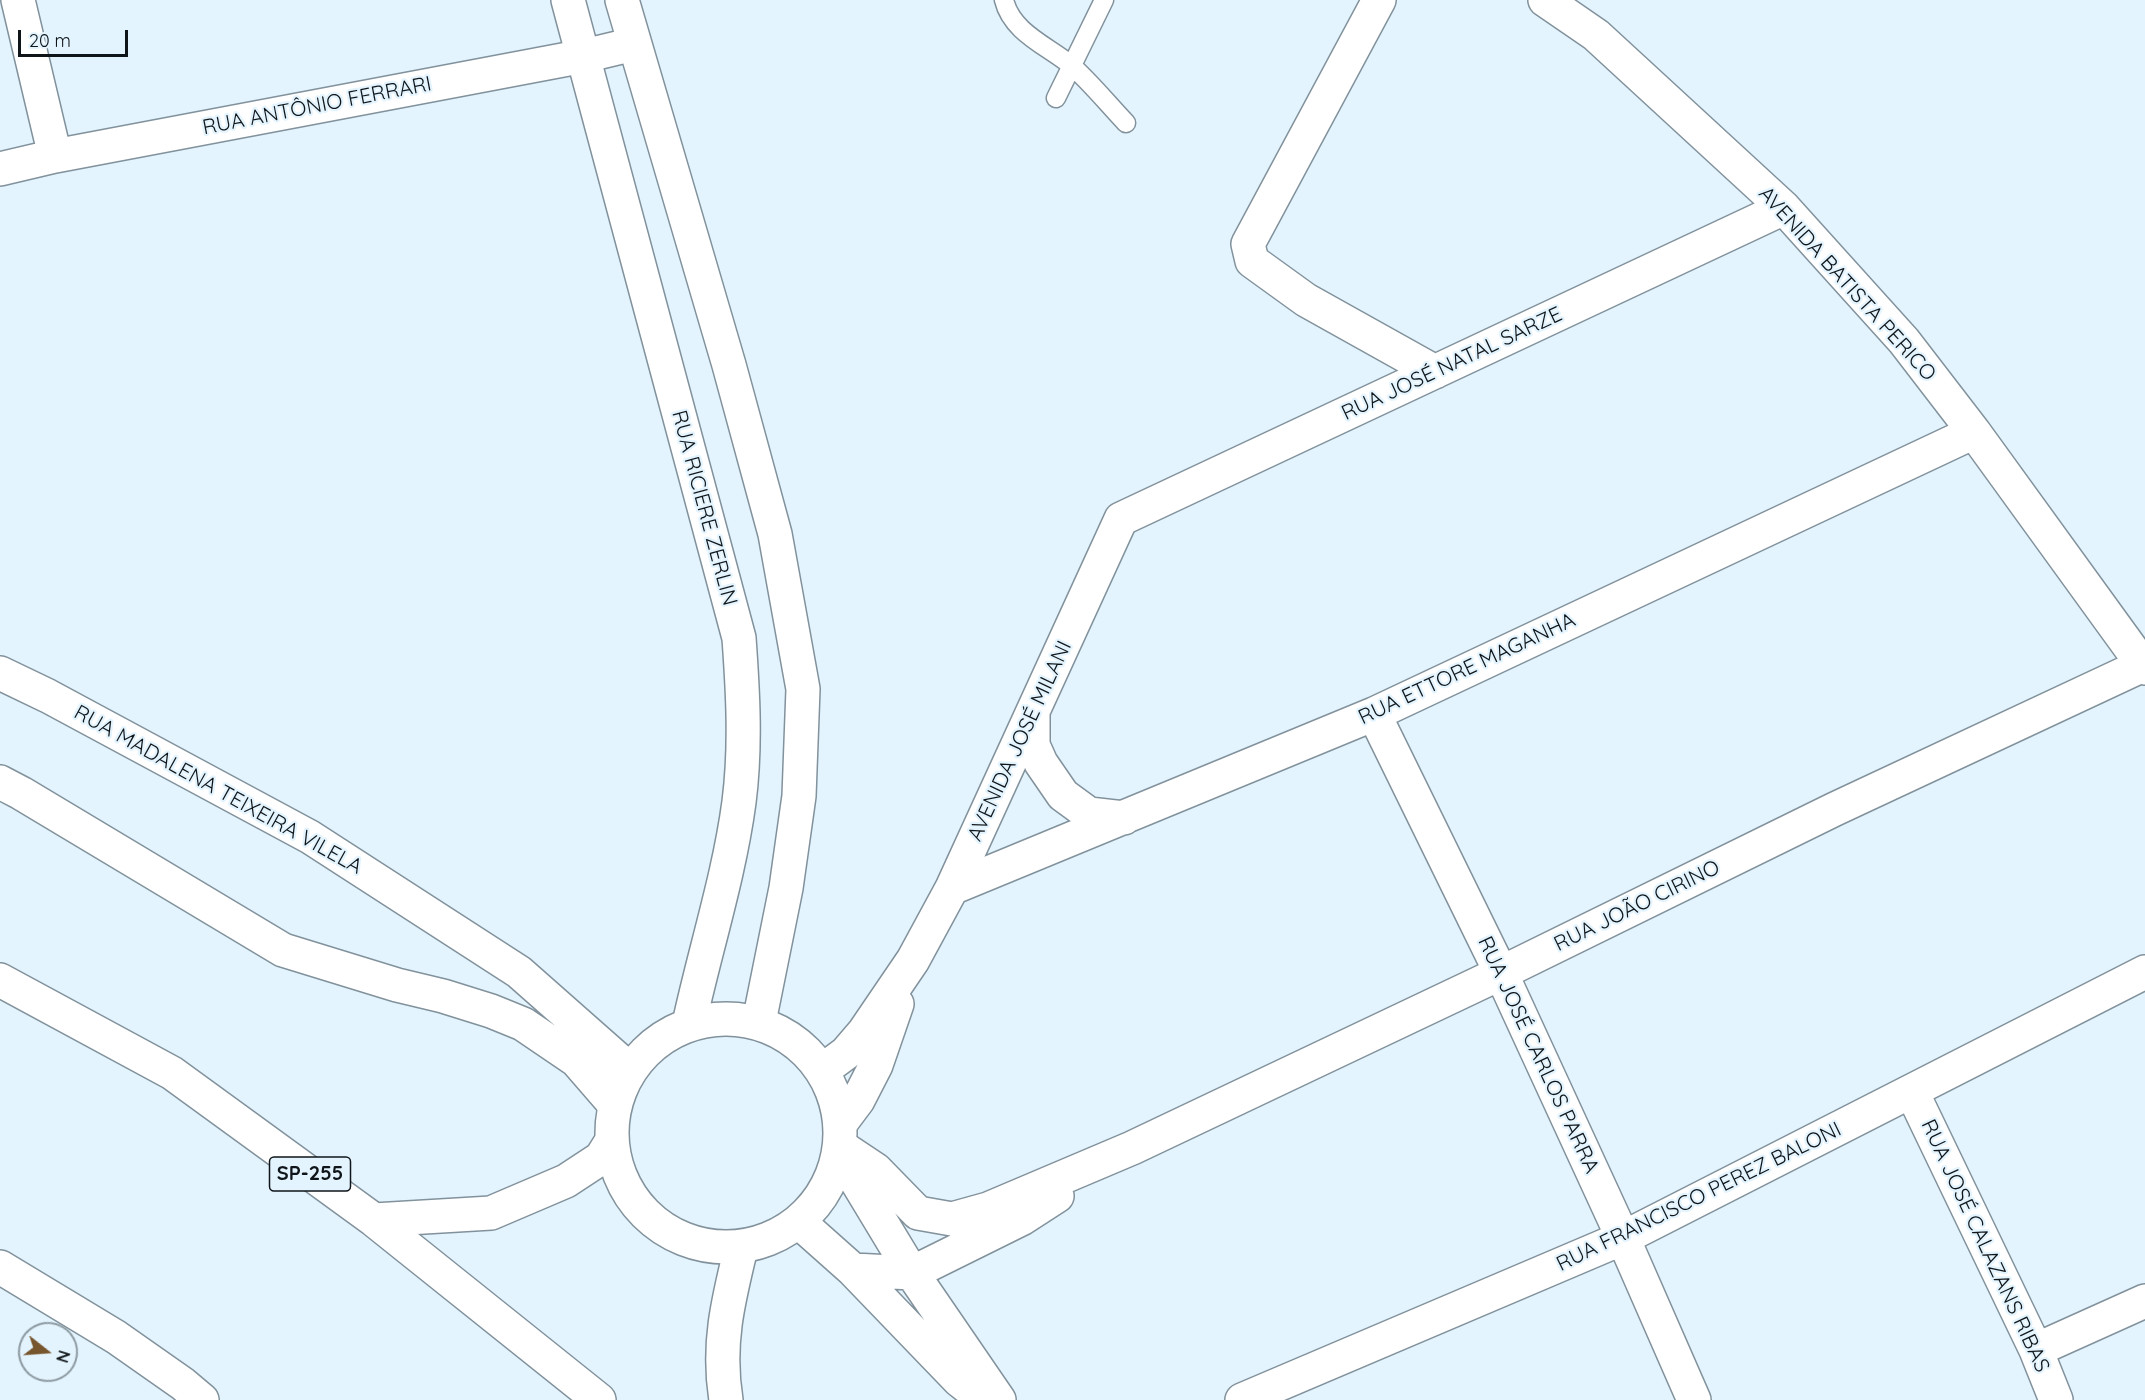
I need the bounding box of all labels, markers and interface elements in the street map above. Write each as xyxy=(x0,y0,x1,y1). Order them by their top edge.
scale bar xyxy=(21,18,130,56)
text: 20 m xyxy=(29,29,71,52)
street label: RUA ANTÔNIO FERRARI xyxy=(200,71,434,141)
street label: AVENIDA BATISTA PERICO xyxy=(1753,182,1941,386)
street label: RUA JOSÉ NATAL SARZE xyxy=(1338,302,1566,426)
street label: RUA RICIERE ZERLIN xyxy=(666,408,742,608)
street label: RUA ETTORE MAGANHA xyxy=(1355,608,1579,730)
street label: AVENIDA JOSÉ MILANI xyxy=(963,637,1077,845)
street label: RUA MADALENA TEIXEIRA VILELA xyxy=(70,700,366,880)
street label: RUA JOÃO CIRINO xyxy=(1550,855,1724,957)
street label: RUA JOSÉ CARLOS PARRA xyxy=(1472,933,1604,1177)
street label: RUA JOSÉ CALAZANS RIBAS xyxy=(1915,1116,2055,1376)
street label: RUA FRANCISCO PEREZ BALONI xyxy=(1552,1117,1846,1277)
road number: SP-255 xyxy=(270,1157,350,1191)
north arrow xyxy=(18,1322,78,1382)
text: N xyxy=(52,1348,75,1365)

